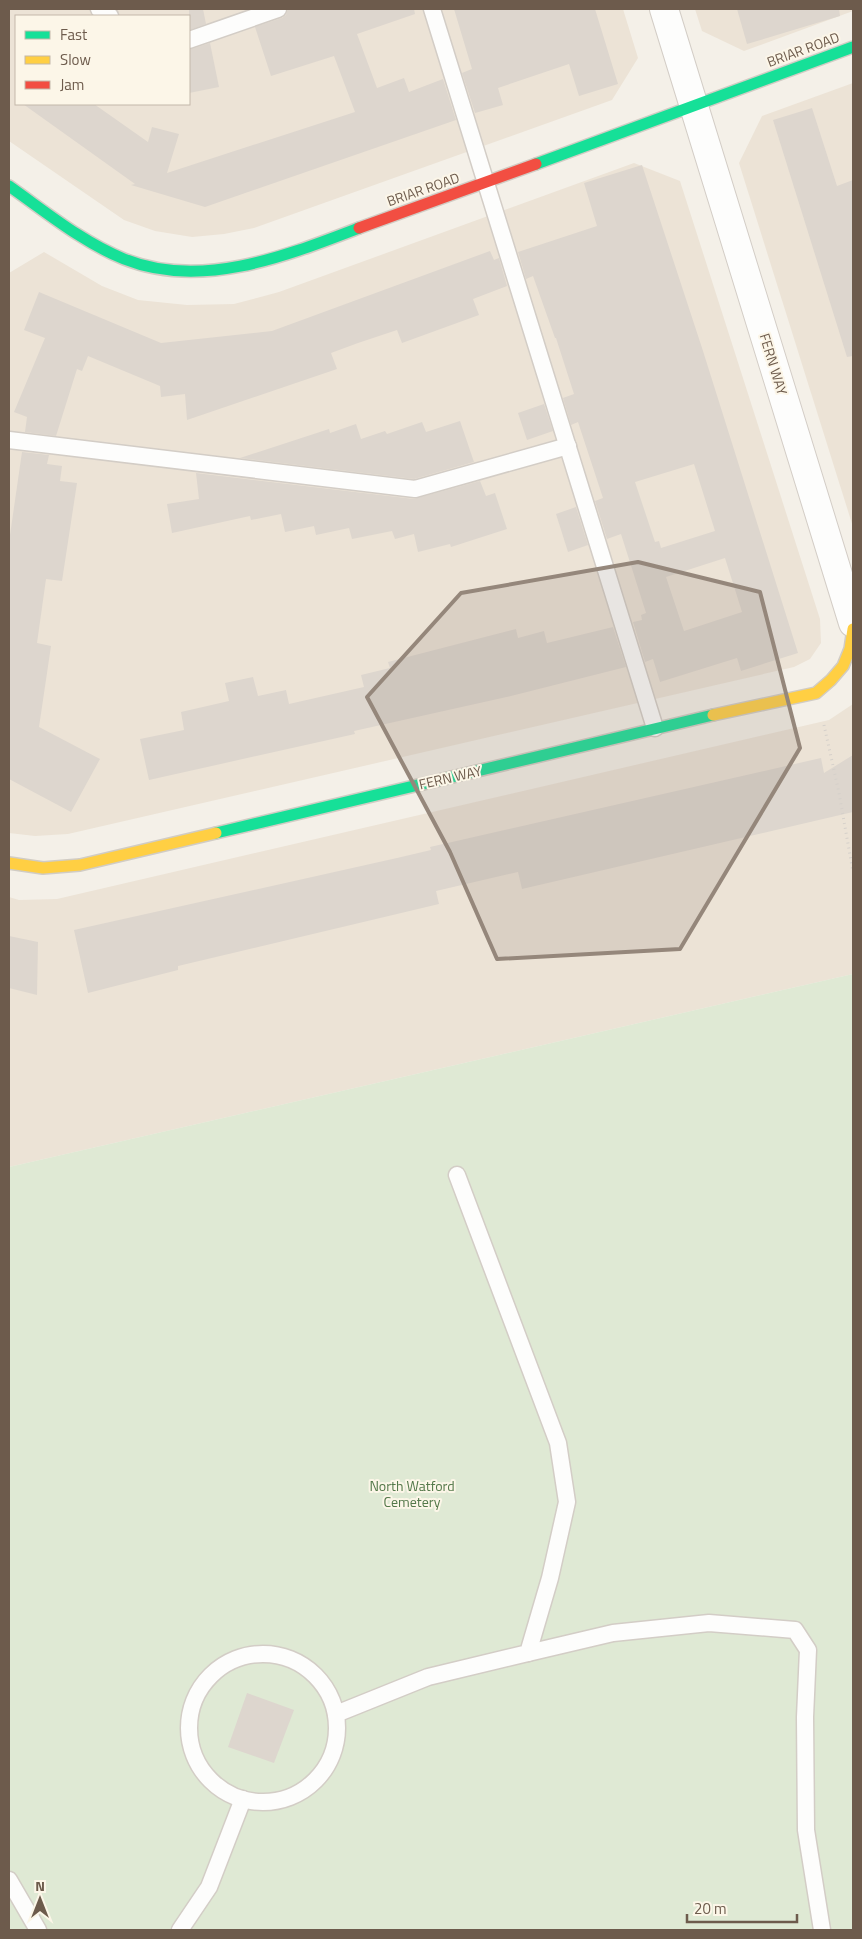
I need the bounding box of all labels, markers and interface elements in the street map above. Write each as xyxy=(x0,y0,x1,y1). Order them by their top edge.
legend xyxy=(15,15,190,105)
text: Fast xyxy=(60,23,88,46)
street label: BRIAR ROAD xyxy=(764,26,842,72)
text: Slow xyxy=(60,48,91,71)
text: Jam xyxy=(60,73,84,96)
street label: BRIAR ROAD xyxy=(384,167,462,211)
street label: FERN WAY xyxy=(755,331,793,398)
street label: FERN WAY xyxy=(417,760,484,794)
park label: North Watford Cemetery xyxy=(369,1475,455,1512)
north arrow xyxy=(15,1874,65,1924)
text: N xyxy=(35,1875,45,1896)
scale bar xyxy=(687,1892,797,1924)
text: 20 m xyxy=(694,1897,727,1920)

